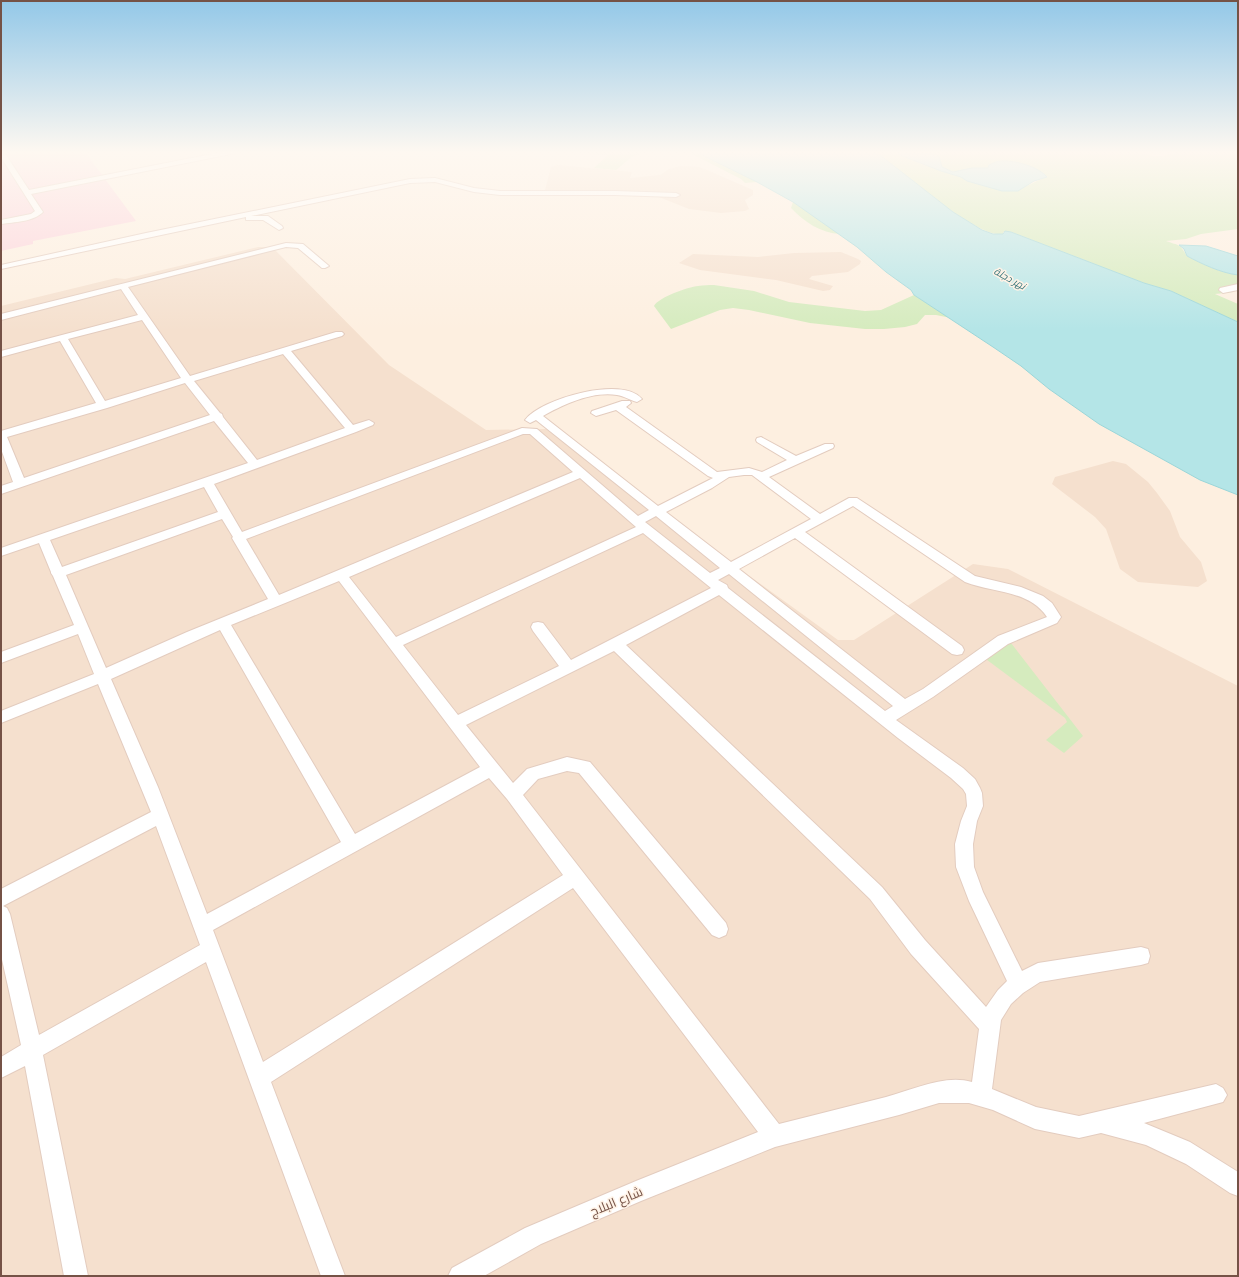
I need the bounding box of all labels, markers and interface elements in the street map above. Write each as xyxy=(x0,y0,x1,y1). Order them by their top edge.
water label: نهر دجلة xyxy=(992,264,1029,293)
street label: شارع البلاج xyxy=(587,1183,645,1220)

